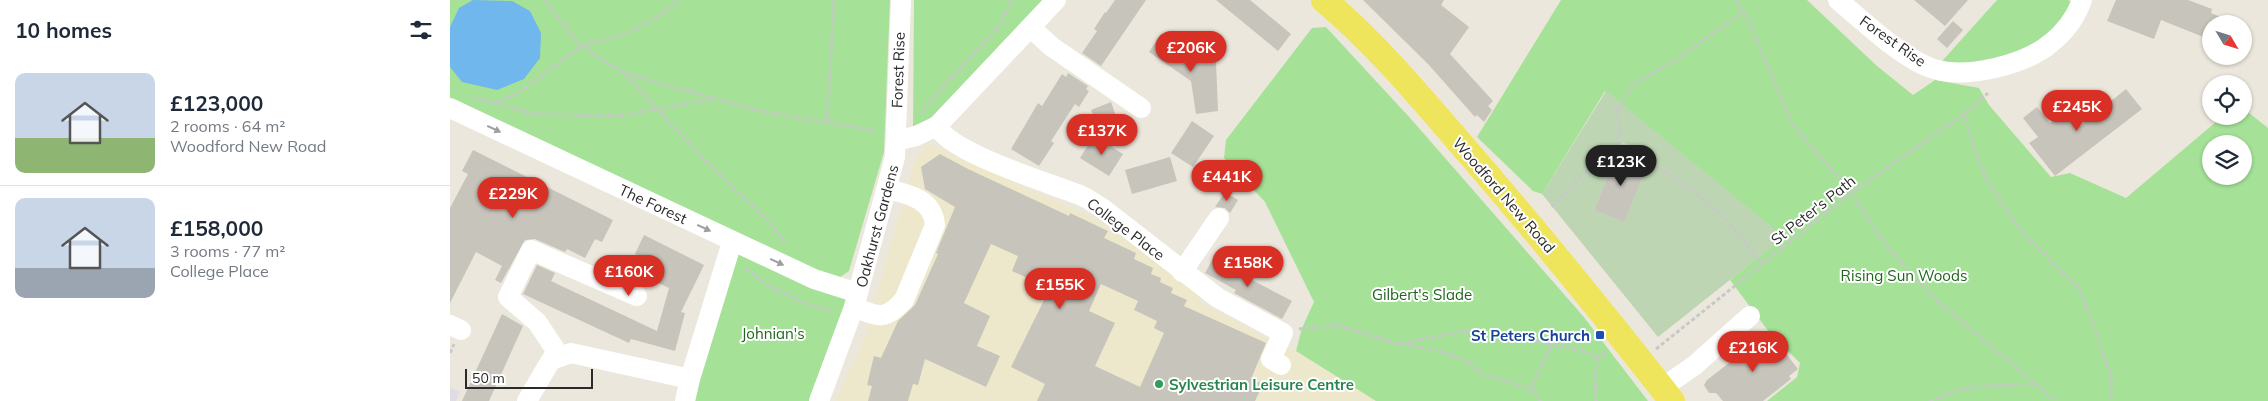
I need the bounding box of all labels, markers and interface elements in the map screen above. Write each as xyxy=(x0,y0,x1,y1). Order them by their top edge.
street label: Forest Rise xyxy=(1856,11,1930,71)
north arrow xyxy=(2202,15,2252,65)
map controls xyxy=(2202,15,2252,185)
icon: filters xyxy=(407,16,435,44)
text: 10 homes xyxy=(15,17,112,43)
pin: £206K xyxy=(1156,30,1226,73)
street label: Forest Rise xyxy=(887,32,909,108)
text: £206K xyxy=(1166,37,1216,57)
button: locate xyxy=(2202,75,2252,125)
text: £123,000 xyxy=(170,90,263,116)
pin: £245K xyxy=(2042,90,2112,132)
icon: home xyxy=(55,93,115,153)
text: £245K xyxy=(2052,96,2102,116)
pin: £137K xyxy=(1067,114,1137,156)
text: 2 rooms · 64 m² xyxy=(170,116,285,136)
text: £137K xyxy=(1077,120,1127,140)
one-way arrow xyxy=(487,125,501,133)
street label: Woodford New Road xyxy=(1449,133,1559,257)
button: layers xyxy=(2202,135,2252,185)
text: Woodford New Road xyxy=(170,136,326,156)
pin: £123K xyxy=(1586,144,1656,187)
text: £123K xyxy=(1596,151,1646,171)
pin: £441K xyxy=(1192,160,1262,202)
street label: Oakhurst Gardens xyxy=(851,163,903,289)
text: £441K xyxy=(1202,166,1252,186)
street label: St Peter's Path xyxy=(1767,171,1859,249)
pin: £229K xyxy=(478,176,548,219)
street label: The Forest xyxy=(616,180,690,228)
text: £229K xyxy=(488,183,538,203)
street label: College Place xyxy=(1083,194,1169,264)
text: £158,000 xyxy=(170,215,263,241)
icon: home xyxy=(55,218,115,278)
one-way arrow xyxy=(697,225,711,233)
text: 3 rooms · 77 m² xyxy=(170,241,285,261)
pin: £158K xyxy=(1213,246,1283,288)
text: £158K xyxy=(1223,252,1273,272)
pin: £160K xyxy=(594,254,664,297)
one-way arrow xyxy=(769,258,784,266)
text: College Place xyxy=(170,261,269,281)
text: £160K xyxy=(604,261,654,281)
park label: Rising Sun Woods xyxy=(1841,266,1967,285)
pin: £155K xyxy=(1025,268,1095,310)
text: £155K xyxy=(1035,274,1085,294)
park label: Gilbert's Slade xyxy=(1372,285,1472,304)
park label: Johnian's xyxy=(741,324,805,343)
place label: St Peters Church xyxy=(1471,326,1590,345)
marker: St Peters Church xyxy=(1594,329,1606,341)
pin: £216K xyxy=(1718,330,1788,373)
text: £216K xyxy=(1728,337,1778,357)
scale bar xyxy=(465,366,592,389)
text: 50 m xyxy=(472,369,505,387)
place label: Sylvestrian Leisure Centre xyxy=(1169,375,1354,394)
marker: Sylvestrian Leisure Centre xyxy=(1153,378,1165,390)

